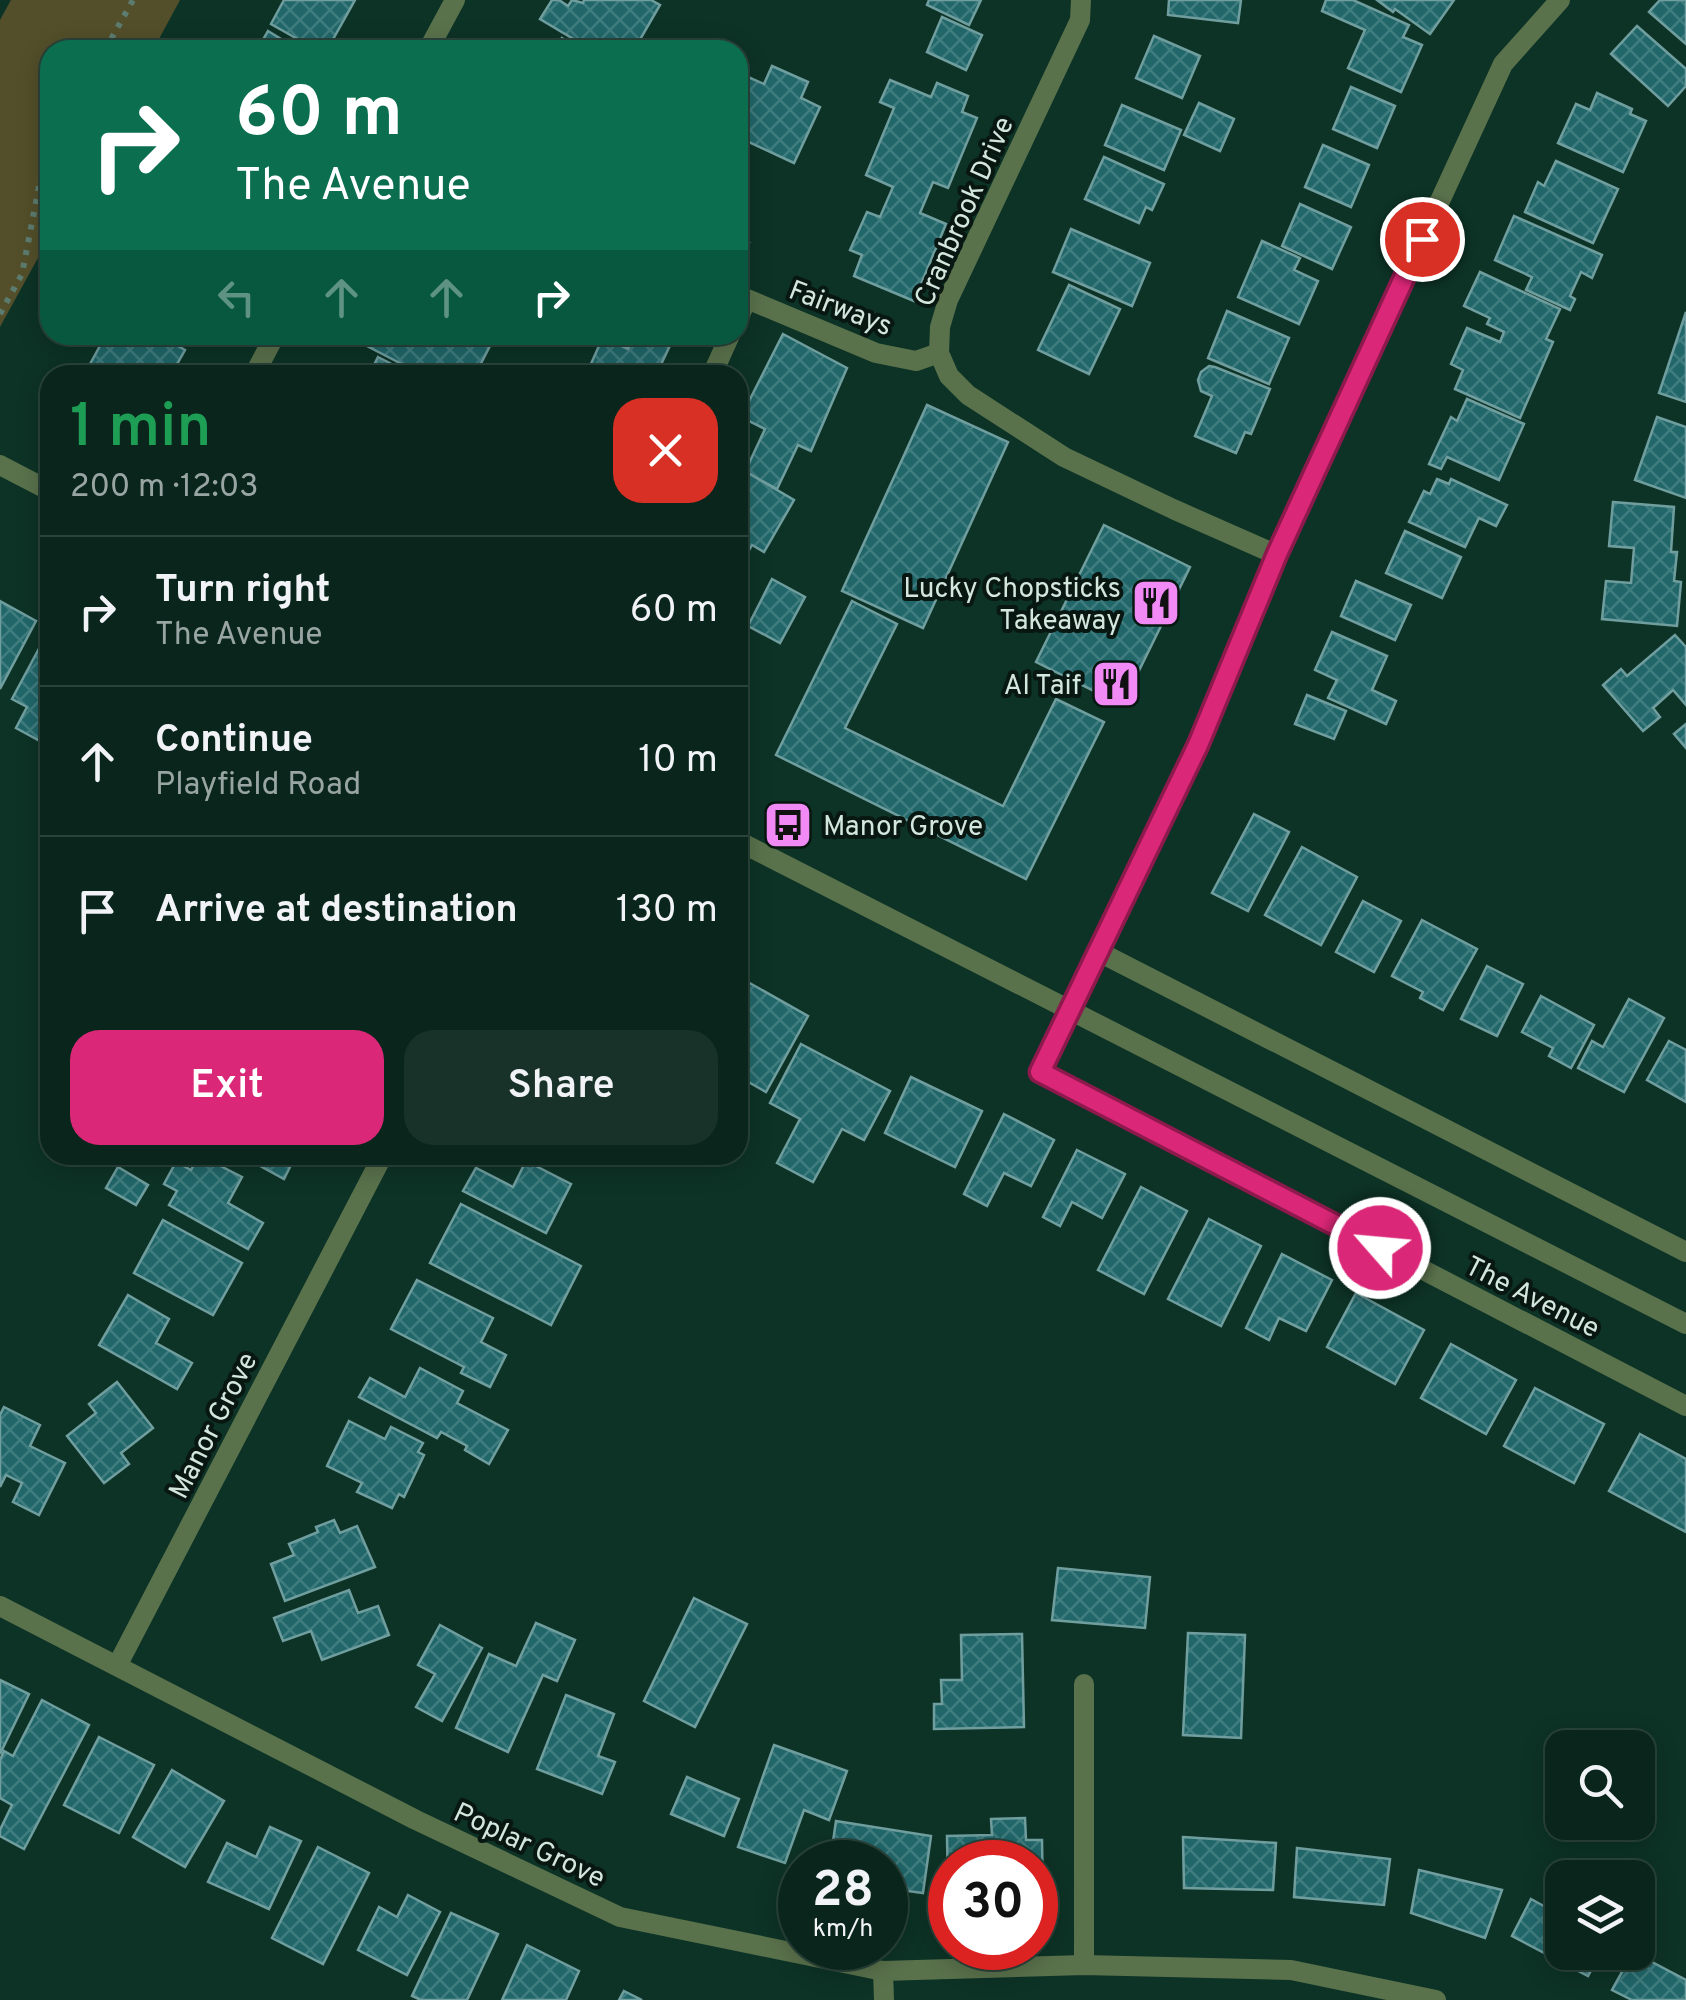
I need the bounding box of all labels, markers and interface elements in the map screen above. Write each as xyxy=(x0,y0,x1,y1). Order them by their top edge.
text: 60 m xyxy=(235,72,403,161)
icon: right xyxy=(70,80,200,210)
street label: Cranbrook Drive xyxy=(908,111,1024,313)
text: The Avenue xyxy=(235,159,471,216)
pin xyxy=(1380,197,1465,282)
icon: arrive xyxy=(1395,212,1450,267)
icon: left xyxy=(209,270,264,325)
icon: ahead xyxy=(314,270,369,325)
icon: ahead xyxy=(419,270,474,325)
icon: right xyxy=(524,270,579,325)
street label: Fairways xyxy=(783,274,897,346)
text: 1 min xyxy=(70,392,211,468)
button: close xyxy=(613,398,718,503)
text: 200 m · 12:03 xyxy=(70,468,259,508)
text: Turn right xyxy=(155,567,330,616)
place label: Lucky Chopsticks Takeaway xyxy=(903,572,1121,640)
restaurant icon: Lucky Chopsticks Takeaway xyxy=(1130,577,1182,629)
icon: right xyxy=(70,584,125,639)
text: 60 m xyxy=(630,587,718,636)
text: The Avenue xyxy=(155,616,323,656)
restaurant icon: Al Taif xyxy=(1090,658,1142,710)
place label: Al Taif xyxy=(1004,669,1081,705)
text: Continue xyxy=(155,717,313,766)
icon: ahead xyxy=(70,734,125,789)
text: 10 m xyxy=(638,737,718,786)
text: Playfield Road xyxy=(155,766,361,806)
bus stop icon: Manor Grove xyxy=(762,799,814,851)
place label: Manor Grove xyxy=(823,810,983,846)
icon: arrive xyxy=(70,884,125,939)
text: Arrive at destination xyxy=(155,887,518,936)
text: 130 m xyxy=(616,887,718,936)
button: Exit xyxy=(70,1030,384,1145)
button: Share xyxy=(404,1030,718,1145)
position arrow xyxy=(1328,1196,1432,1300)
street label: The Avenue xyxy=(1458,1249,1605,1348)
street label: Manor Grove xyxy=(162,1347,267,1506)
map controls xyxy=(1545,1730,1655,1970)
button: search xyxy=(1545,1730,1655,1840)
street label: Poplar Grove xyxy=(447,1796,610,1898)
speed limit sign: 30 xyxy=(928,1840,1058,1970)
button: layers xyxy=(1545,1860,1655,1970)
text: 28 xyxy=(812,1861,874,1924)
text: km/h xyxy=(813,1914,873,1946)

